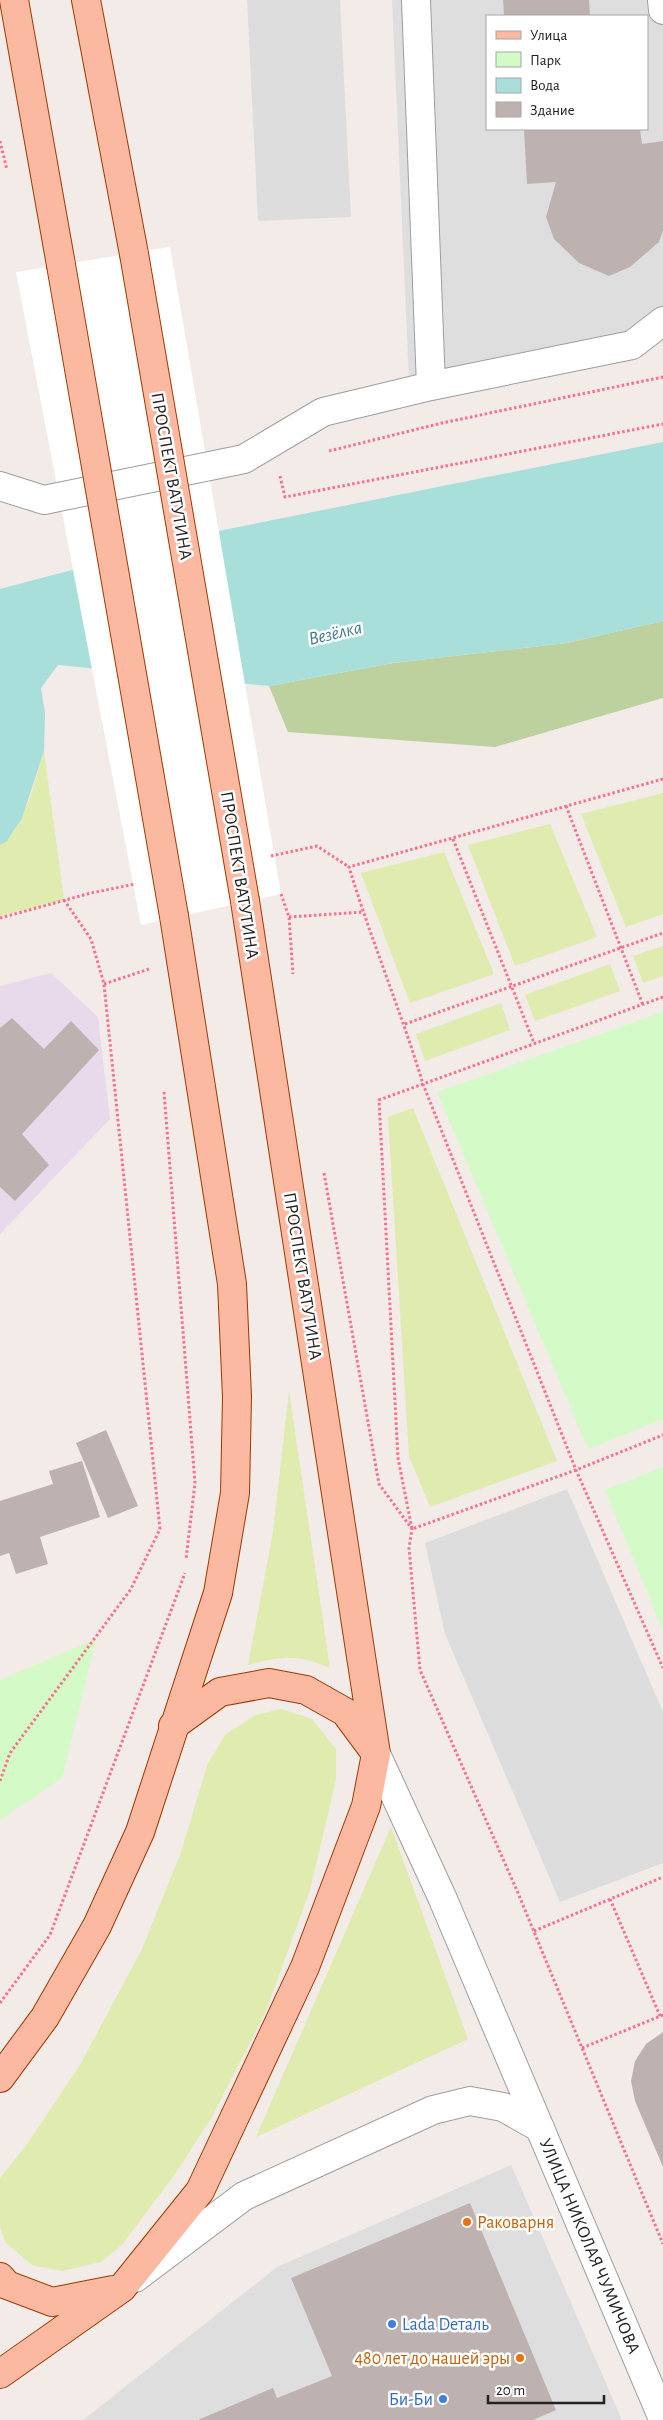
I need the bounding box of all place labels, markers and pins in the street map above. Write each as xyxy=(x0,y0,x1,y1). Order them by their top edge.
place label: Раковарня xyxy=(477,2214,554,2232)
marker: Раковарня xyxy=(461,2216,473,2228)
place label: Lada Dеталь xyxy=(402,2316,489,2334)
marker: Lada Dеталь xyxy=(386,2318,398,2330)
place label: 480 лет до нашей эры xyxy=(354,2350,510,2368)
marker: 480 лет до нашей эры xyxy=(514,2352,526,2364)
place label: Би-Би xyxy=(389,2391,433,2409)
marker: Би-Би xyxy=(437,2393,449,2405)

